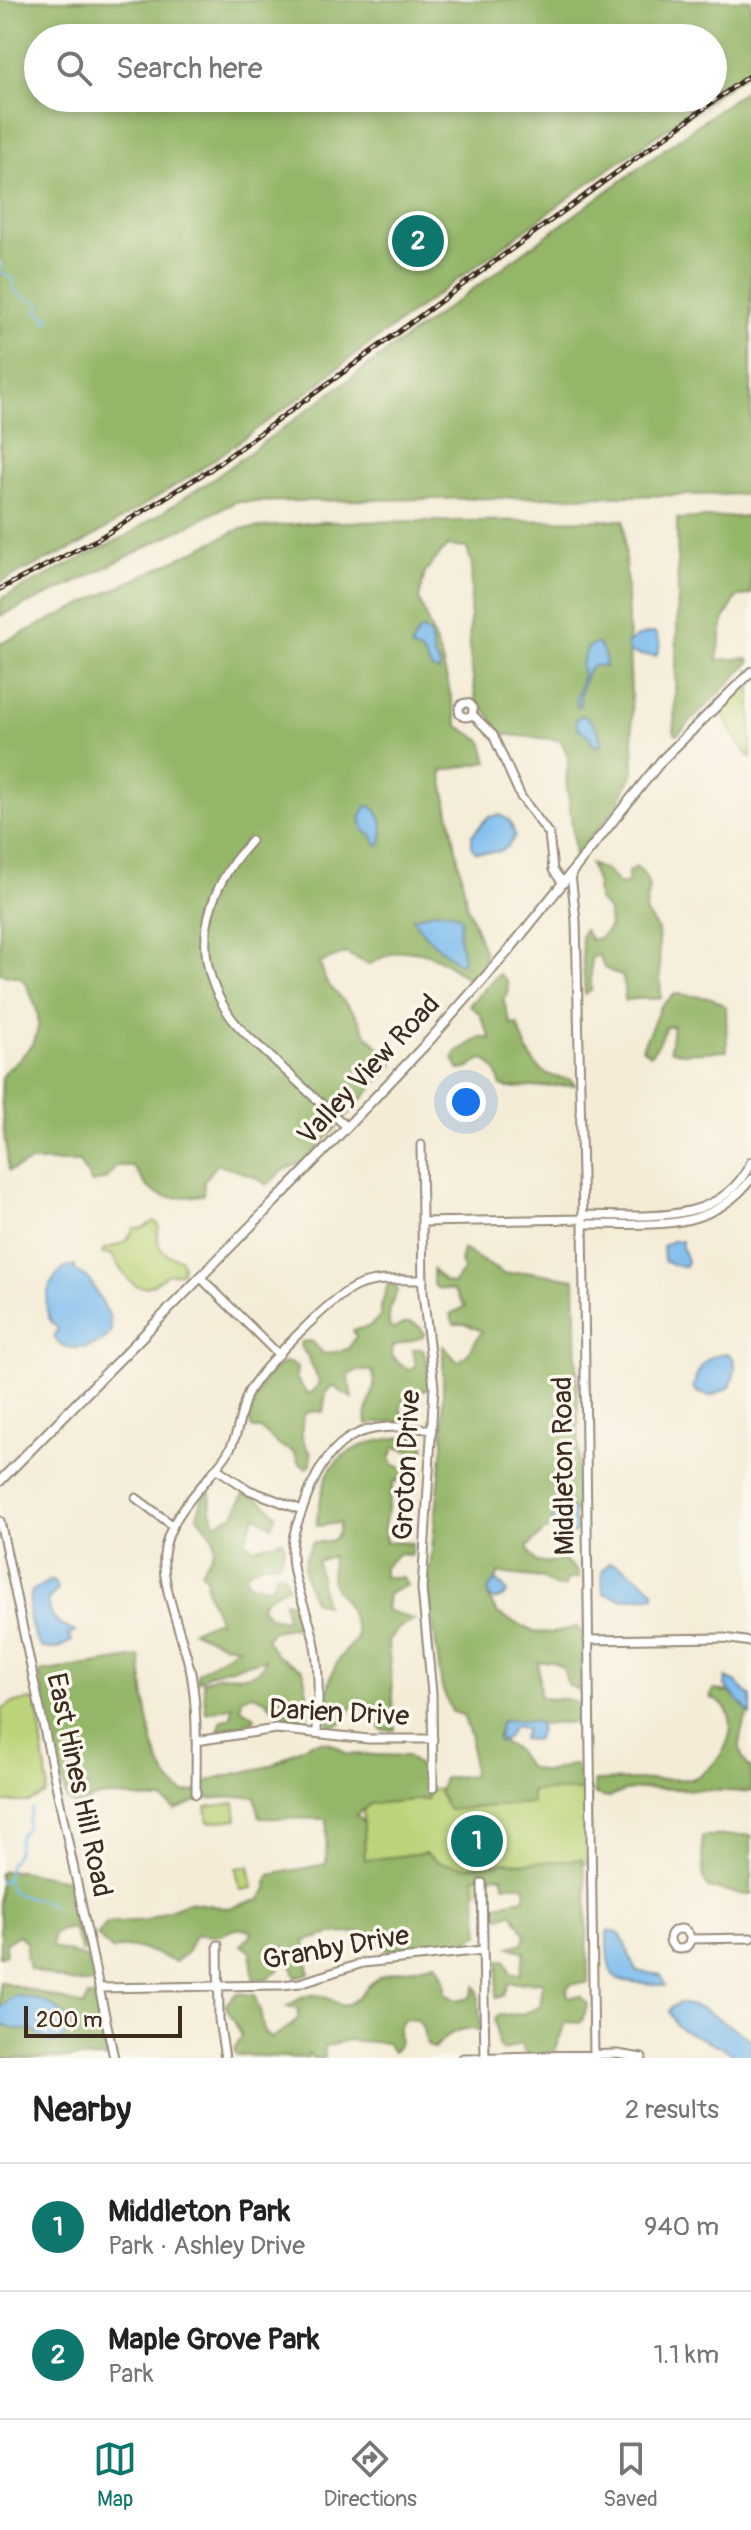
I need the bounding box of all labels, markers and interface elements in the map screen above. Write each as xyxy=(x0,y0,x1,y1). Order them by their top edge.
search box xyxy=(24,24,727,112)
icon: search xyxy=(52,46,96,90)
text: Search here xyxy=(116,50,263,87)
pin: 2 xyxy=(392,211,444,271)
street label: Valley View Road xyxy=(290,987,448,1153)
your location xyxy=(446,1082,486,1122)
street label: Middleton Road xyxy=(545,1376,583,1556)
street label: Groton Drive xyxy=(386,1389,428,1541)
street label: East Hines Hill Road xyxy=(38,1670,120,1900)
street label: Darien Drive xyxy=(268,1692,410,1734)
pin: 1 xyxy=(451,1811,503,1871)
street label: Granby Drive xyxy=(260,1918,412,1978)
scale bar xyxy=(24,2002,182,2038)
text: 200 m xyxy=(36,2006,103,2034)
text: Nearby xyxy=(32,2089,131,2132)
text: 2 results xyxy=(625,2094,719,2126)
text: Middleton Park xyxy=(108,2193,290,2230)
text: 1 xyxy=(53,2211,63,2243)
text: 940 m xyxy=(644,2211,719,2243)
text: Park · Ashley Drive xyxy=(108,2230,305,2262)
text: Maple Grove Park xyxy=(108,2321,320,2358)
text: 2 xyxy=(51,2339,65,2371)
text: 1.1 km xyxy=(653,2339,719,2371)
text: Park xyxy=(108,2358,154,2390)
tab: Map xyxy=(93,2437,137,2513)
tab: Directions xyxy=(324,2437,417,2513)
tab: Saved xyxy=(603,2437,658,2513)

